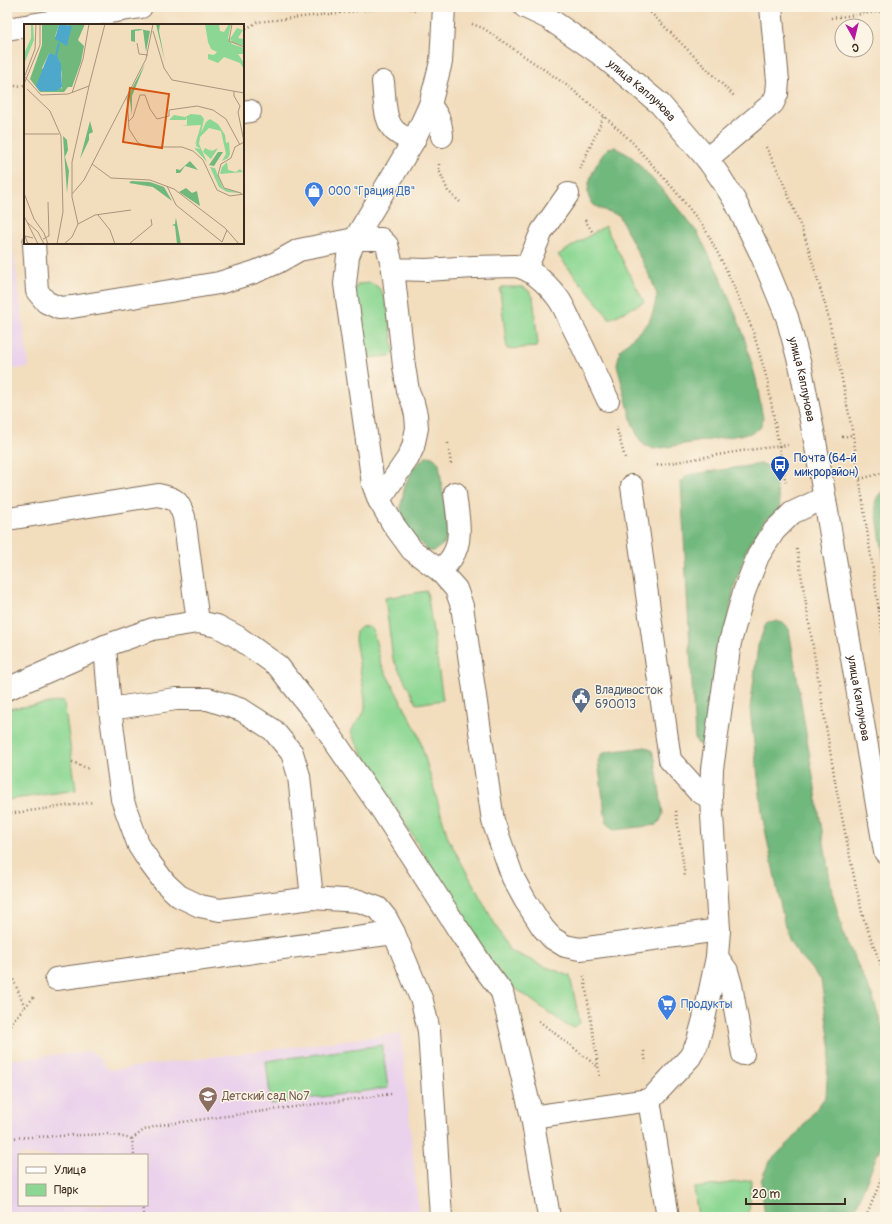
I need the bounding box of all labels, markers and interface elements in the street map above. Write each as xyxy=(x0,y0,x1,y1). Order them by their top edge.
north arrow xyxy=(834,18,874,58)
inset map xyxy=(24,24,244,244)
text: С xyxy=(851,40,860,54)
street label: улица Каплунова xyxy=(604,55,679,125)
shop icon: ООО "Грация ДВ" xyxy=(303,180,325,208)
place label: ООО "Грация ДВ" xyxy=(328,184,415,199)
street label: улица Каплунова xyxy=(785,334,819,423)
place label: Почта (64-й микрорайон) xyxy=(794,451,859,480)
bus stop icon: Почта (64-й микрорайон) xyxy=(769,454,791,482)
street label: улица Каплунова xyxy=(844,653,874,743)
place label: Владивосток 690013 xyxy=(595,683,663,712)
public building icon: Владивосток 690013 xyxy=(570,686,592,714)
supermarket icon: Продукты xyxy=(656,993,678,1021)
place label: Продукты xyxy=(681,997,733,1012)
school or university icon: Детский сад №7 xyxy=(197,1085,219,1113)
place label: Детский сад №7 xyxy=(221,1089,310,1104)
legend xyxy=(18,1154,148,1206)
text: Улица xyxy=(54,1163,86,1178)
scale bar xyxy=(746,1180,845,1206)
text: Парк xyxy=(54,1183,79,1198)
text: 20 m xyxy=(752,1187,781,1202)

